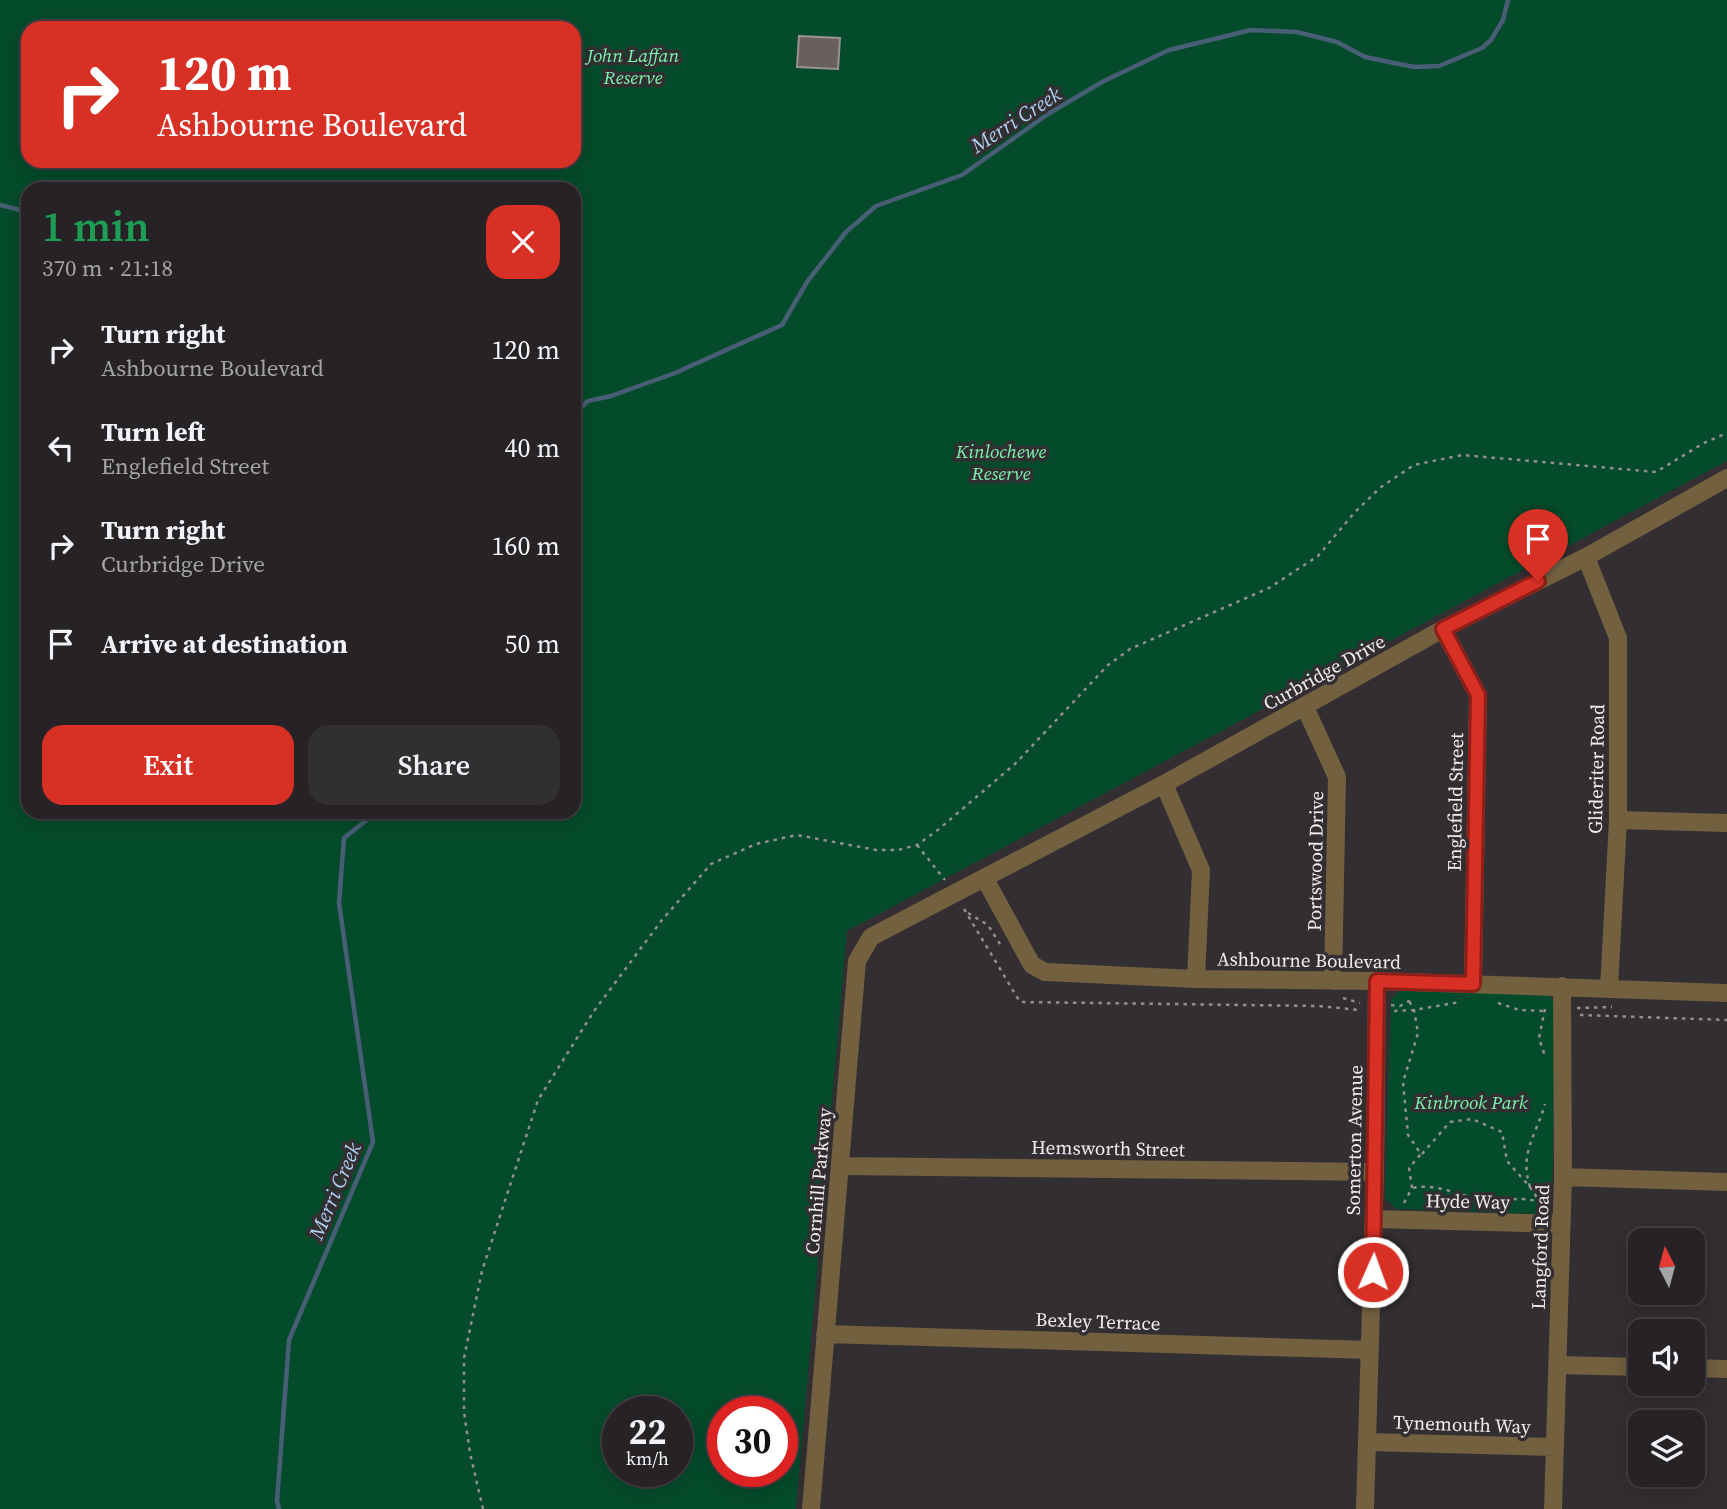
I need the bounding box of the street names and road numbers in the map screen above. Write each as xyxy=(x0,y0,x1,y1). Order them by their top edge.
street label: Curbridge Drive xyxy=(1258,628,1390,716)
street label: Glideriter Road xyxy=(1582,704,1610,834)
street label: Englefield Street xyxy=(1441,732,1469,872)
street label: Portswood Drive xyxy=(1301,791,1329,931)
street label: Ashbourne Boulevard xyxy=(1217,945,1401,975)
street label: Somerton Avenue xyxy=(1340,1065,1368,1215)
street label: Cornhill Parkway xyxy=(799,1106,837,1255)
street label: Hemsworth Street xyxy=(1031,1134,1186,1162)
street label: Langford Road xyxy=(1525,1184,1555,1310)
street label: Hyde Way xyxy=(1426,1187,1511,1215)
street label: Bexley Terrace xyxy=(1035,1306,1161,1336)
street label: Tynemouth Way xyxy=(1393,1409,1532,1439)

